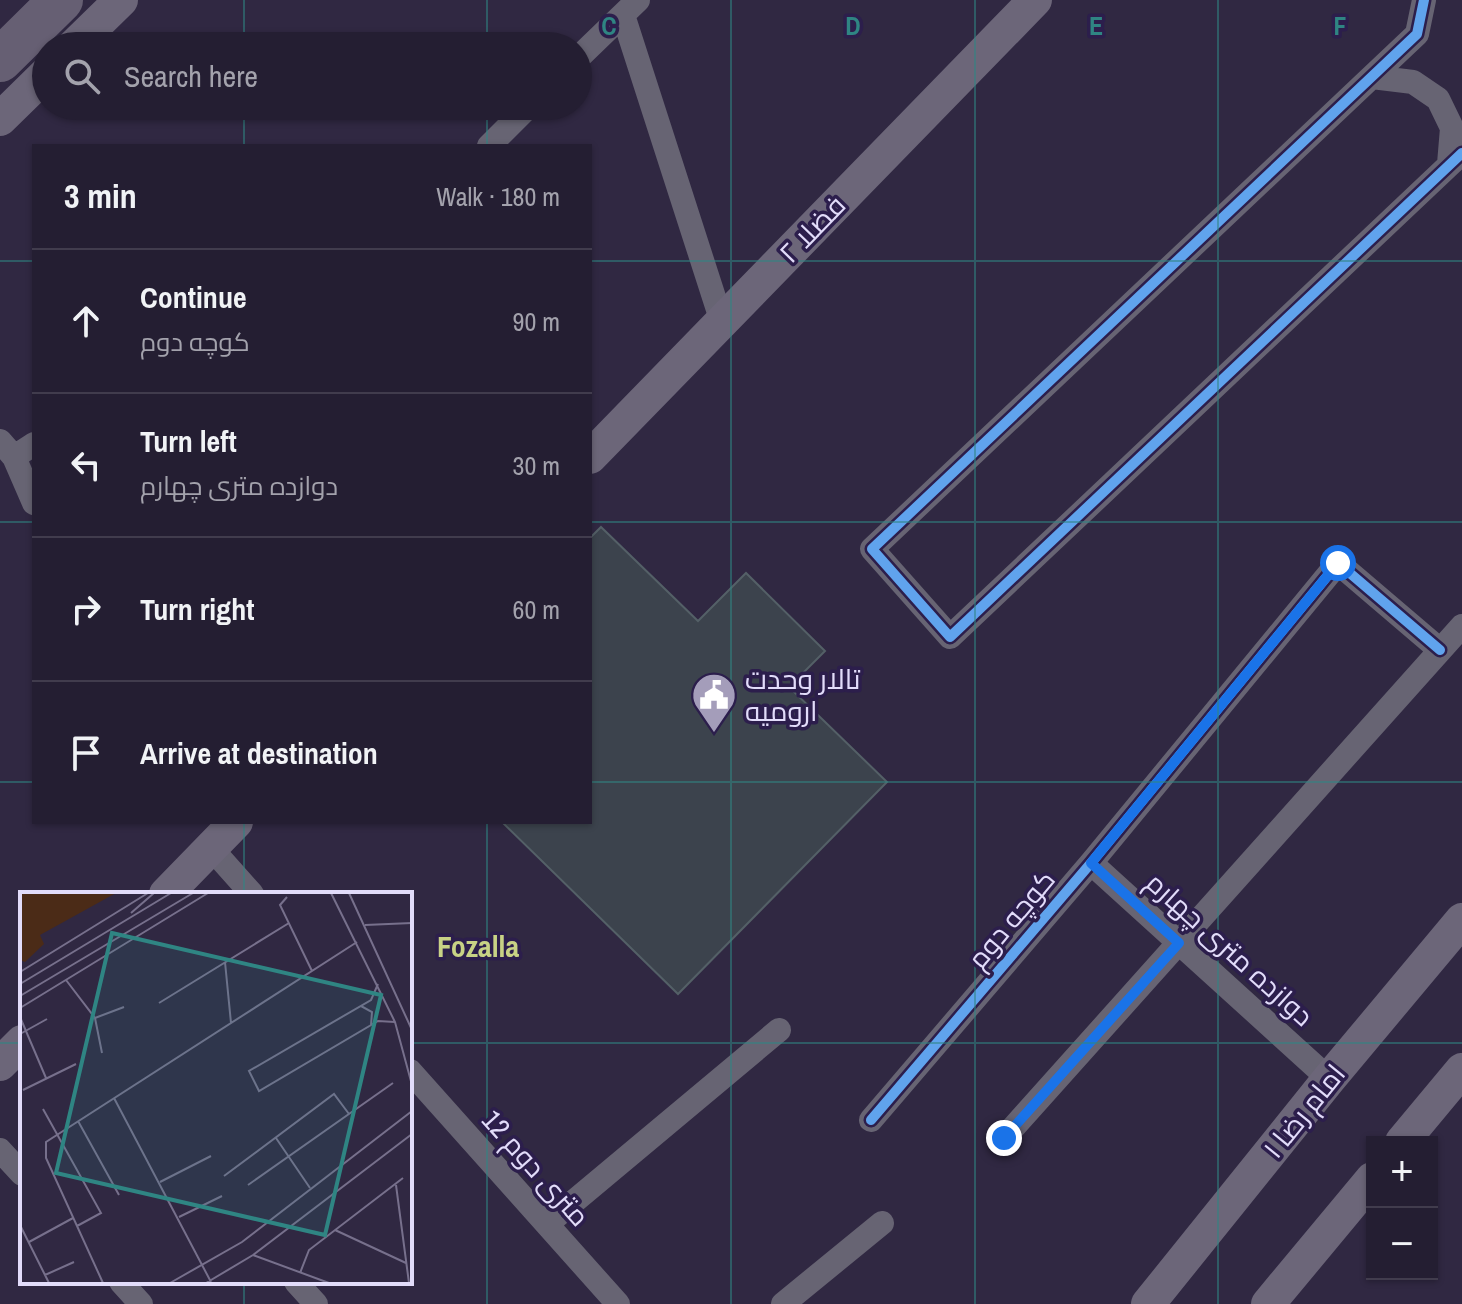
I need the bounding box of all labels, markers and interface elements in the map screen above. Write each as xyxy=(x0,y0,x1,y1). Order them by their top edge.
text: C xyxy=(601,8,617,43)
text: D xyxy=(845,8,861,43)
text: E xyxy=(1089,8,1103,43)
text: F xyxy=(1333,8,1347,43)
search box xyxy=(32,32,592,120)
icon: search xyxy=(60,54,104,98)
text: Search here xyxy=(124,56,258,96)
text: 3 min xyxy=(64,173,137,219)
text: Walk · 180 m xyxy=(436,179,560,214)
street label: فضلا ۲ xyxy=(770,187,854,271)
text: Continue xyxy=(140,277,247,317)
icon: ahead xyxy=(64,299,108,343)
text: 90 m xyxy=(513,304,560,339)
text: کوچه دوم xyxy=(140,324,250,359)
text: Turn left xyxy=(140,421,237,461)
icon: left xyxy=(64,443,108,487)
text: 30 m xyxy=(513,448,560,483)
text: دوازده متری چهارم xyxy=(140,468,338,503)
route start xyxy=(1320,545,1356,581)
icon: right xyxy=(64,587,108,631)
text: Turn right xyxy=(140,589,254,629)
text: 60 m xyxy=(513,592,560,627)
place label: تالار وحدت ارومیه xyxy=(745,660,861,730)
public building icon: تالار وحدت ارومیه xyxy=(690,671,738,734)
icon: arrive xyxy=(64,731,108,775)
text: Arrive at destination xyxy=(140,733,378,773)
street label: کوچه دوم xyxy=(958,862,1064,977)
street label: دوازده متری چهارم xyxy=(1137,864,1322,1035)
inset map xyxy=(20,892,412,1284)
district label: Fozalla xyxy=(437,926,519,966)
street label: امام رضا ۱ xyxy=(1254,1056,1355,1167)
street label: 12 متری دوم xyxy=(473,1102,598,1235)
route end xyxy=(986,1120,1022,1156)
map controls xyxy=(1366,1136,1438,1280)
button: + xyxy=(1366,1136,1438,1208)
button: − xyxy=(1366,1208,1438,1280)

